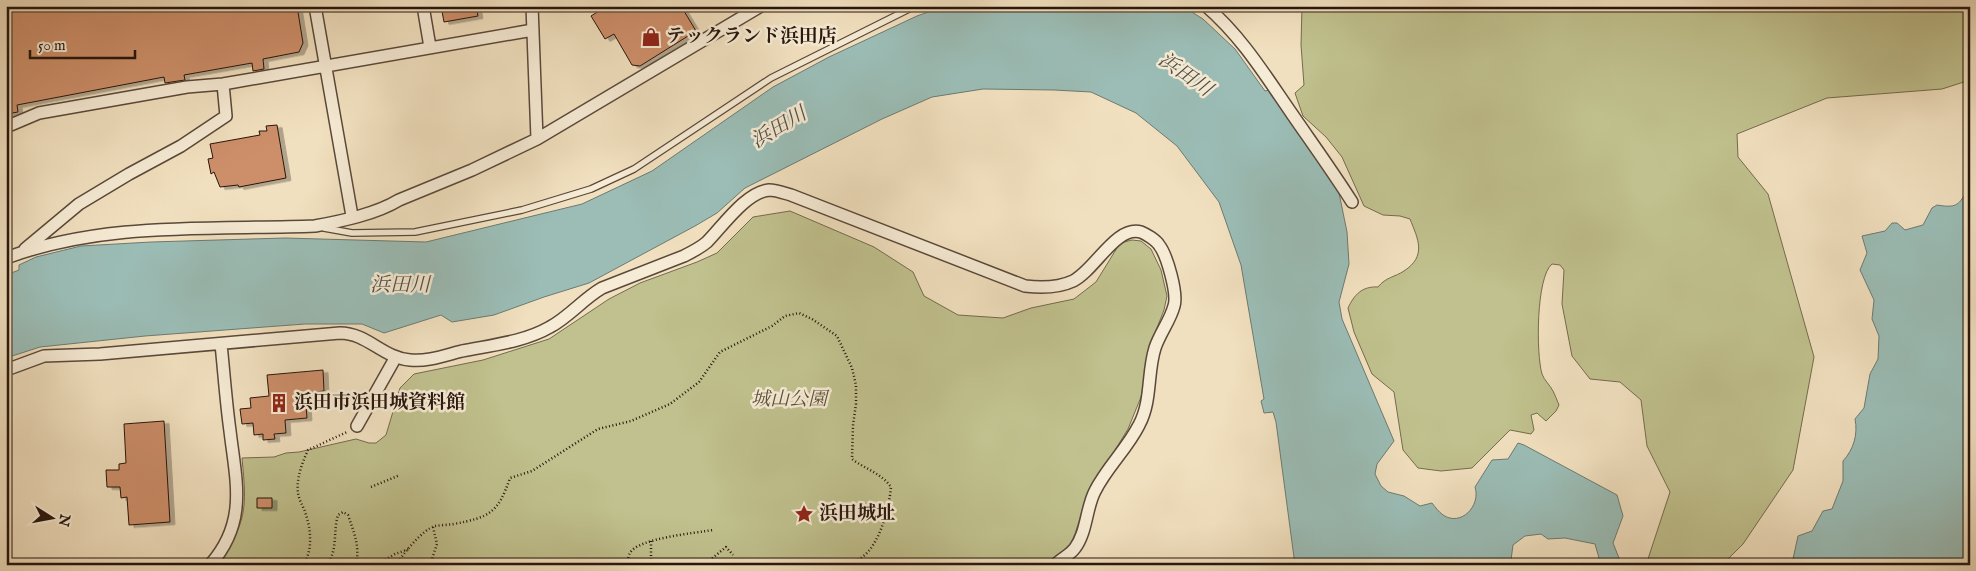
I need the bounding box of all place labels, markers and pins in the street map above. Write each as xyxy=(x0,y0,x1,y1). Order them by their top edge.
place label: テックランド浜田店 xyxy=(666,25,837,49)
shop icon: テックランド浜田店 xyxy=(640,26,662,48)
place label: 浜田市浜田城資料館 xyxy=(294,391,465,415)
building icon: 浜田市浜田城資料館 xyxy=(268,392,290,414)
place label: 浜田城址 xyxy=(819,502,895,526)
place icon: 浜田城址 xyxy=(793,503,815,525)

